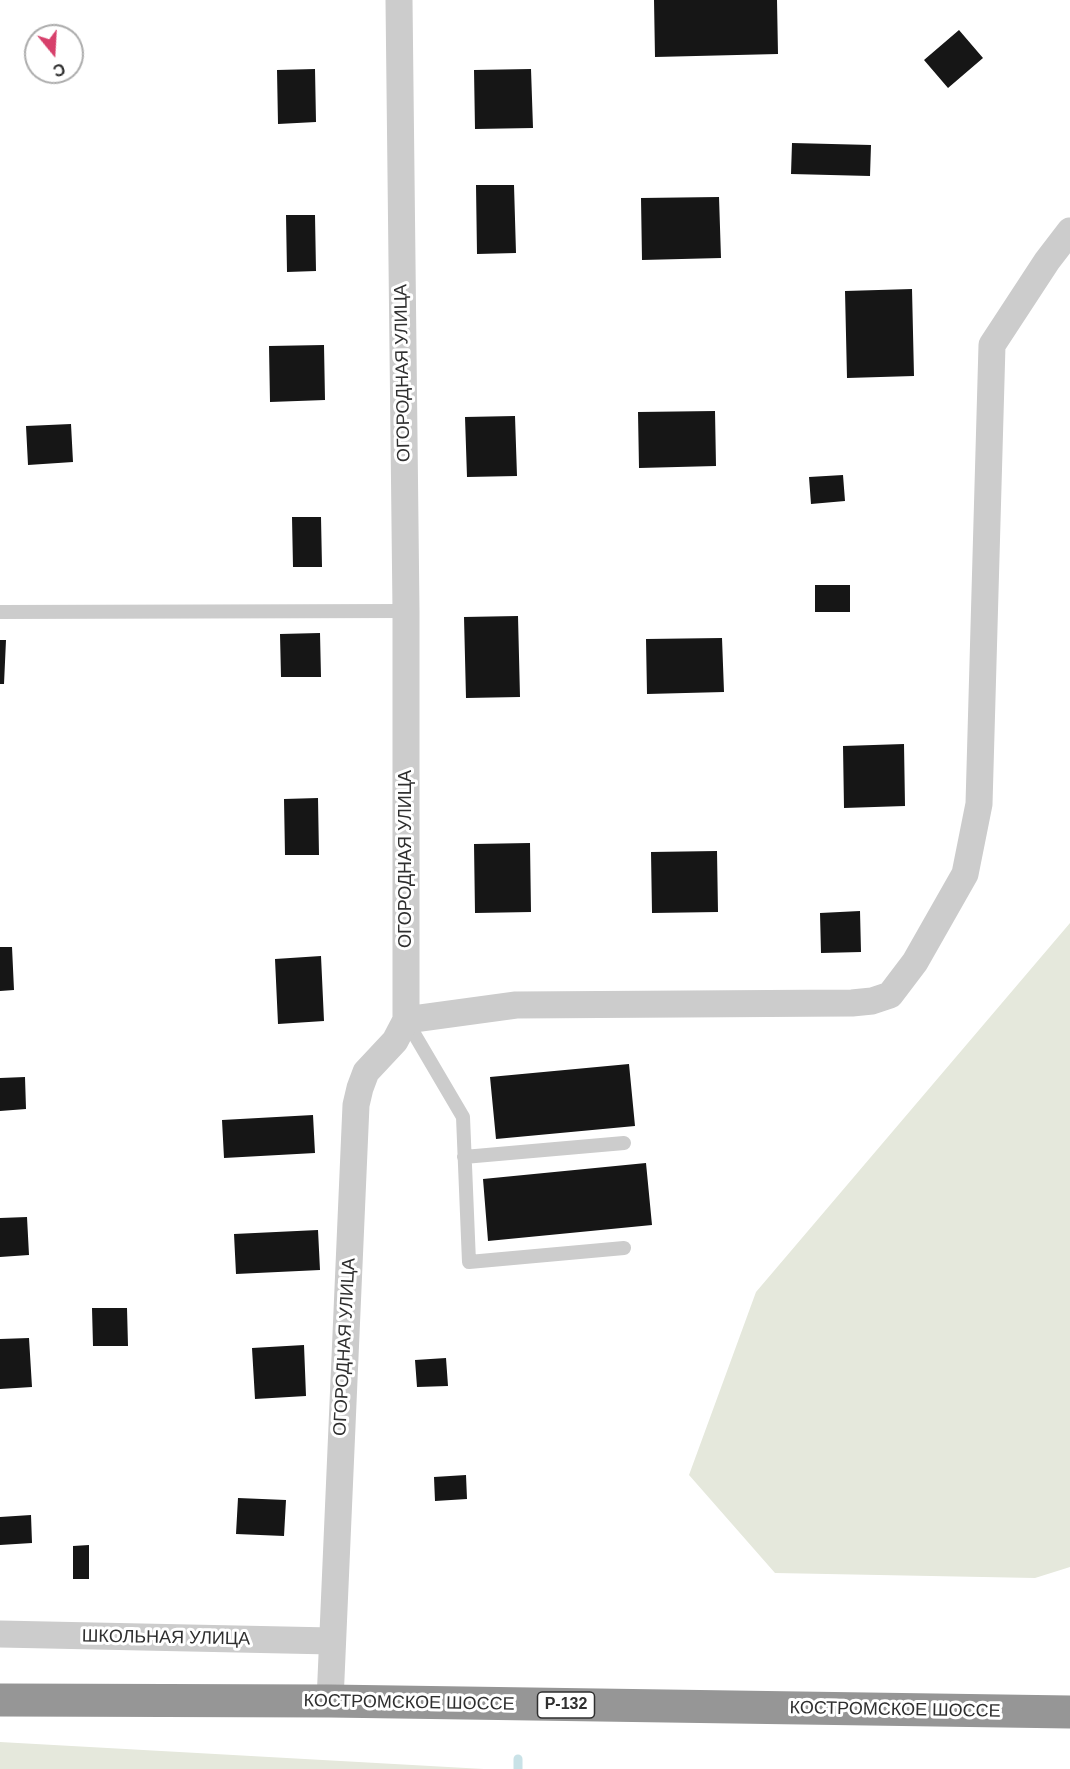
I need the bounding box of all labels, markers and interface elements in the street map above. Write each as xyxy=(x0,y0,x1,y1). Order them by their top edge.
north arrow xyxy=(24,24,84,84)
text: С xyxy=(51,60,67,80)
street label: ОГОРОДНАЯ УЛИЦА xyxy=(391,284,415,462)
street label: ОГОРОДНАЯ УЛИЦА xyxy=(395,770,417,948)
street label: ОГОРОДНАЯ УЛИЦА xyxy=(330,1258,360,1436)
street label: ШКОЛЬНАЯ УЛИЦА xyxy=(82,1626,250,1650)
street label: КОСТРОМСКОЕ ШОССЕ xyxy=(303,1690,515,1716)
road number: Р-132 xyxy=(538,1692,594,1718)
street label: КОСТРОМСКОЕ ШОССЕ xyxy=(789,1697,1001,1723)

